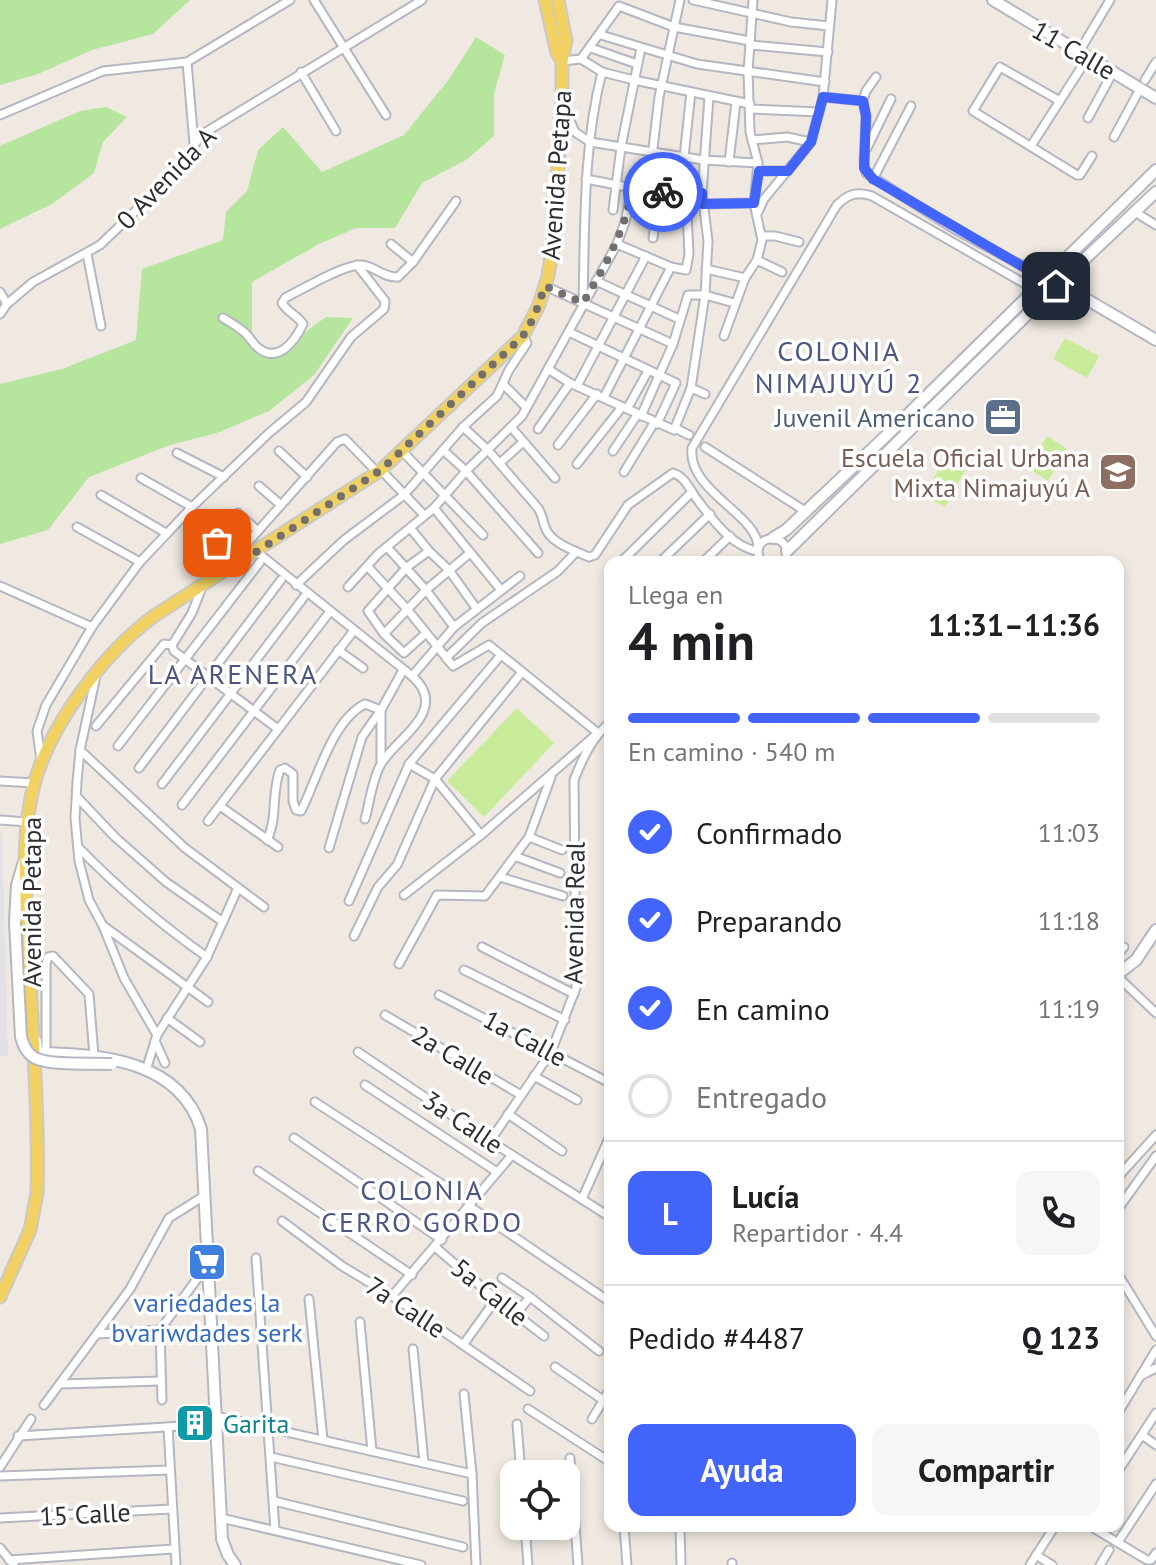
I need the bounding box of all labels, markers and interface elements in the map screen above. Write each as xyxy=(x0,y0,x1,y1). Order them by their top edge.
street label: 11 Calle xyxy=(1026,13,1122,87)
street label: Avenida Petapa xyxy=(534,89,578,261)
street label: 0 Avenida A xyxy=(109,120,223,236)
courier xyxy=(623,152,703,232)
icon: bike xyxy=(641,170,685,214)
pin xyxy=(1022,252,1090,320)
icon: home xyxy=(1034,264,1078,308)
district label: COLONIA NIMAJUYÚ 2 xyxy=(755,332,923,401)
office icon: Juvenil Americano xyxy=(982,396,1024,438)
place label: Juvenil Americano xyxy=(774,401,975,434)
place label: Escuela Oficial Urbana Mixta Nimajuyú A xyxy=(841,441,1090,504)
school or university icon: Escuela Oficial Urbana Mixta Nimajuyú A xyxy=(1097,451,1139,493)
pin xyxy=(183,509,251,577)
icon: bag xyxy=(195,521,239,565)
text: Llega en xyxy=(628,578,723,611)
text: 11:31–11:36 xyxy=(928,605,1100,644)
text: 4 min xyxy=(628,607,755,674)
district label: LA ARENERA xyxy=(148,655,318,692)
text: En camino · 540 m xyxy=(628,735,835,768)
icon: check xyxy=(628,810,672,854)
text: Confirmado xyxy=(696,813,842,852)
text: 11:03 xyxy=(1038,816,1100,849)
street label: Avenida Petapa xyxy=(15,817,48,987)
street label: Avenida Real xyxy=(556,841,592,985)
icon: check xyxy=(628,898,672,942)
text: Preparando xyxy=(696,901,842,940)
text: 11:18 xyxy=(1038,904,1100,937)
icon: check xyxy=(628,986,672,1030)
text: En camino xyxy=(696,989,830,1028)
text: 11:19 xyxy=(1038,992,1100,1025)
street label: 1a Calle xyxy=(478,1002,572,1074)
street label: 2a Calle xyxy=(406,1018,500,1092)
text: Entregado xyxy=(696,1077,827,1116)
street label: 3a Calle xyxy=(417,1083,509,1161)
district label: COLONIA CERRO GORDO xyxy=(321,1171,523,1240)
button: phone xyxy=(1016,1171,1100,1255)
text: Lucía xyxy=(732,1177,800,1216)
text: L xyxy=(662,1194,678,1233)
text: Repartidor · 4.4 xyxy=(732,1216,903,1249)
supermarket icon: variedades la bvariwdades serk xyxy=(186,1241,228,1283)
street label: 5a Calle xyxy=(445,1251,535,1333)
street label: 7a Calle xyxy=(360,1269,452,1345)
place label: variedades la bvariwdades serk xyxy=(111,1286,303,1349)
text: Pedido #4487 xyxy=(628,1318,805,1357)
text: Q 123 xyxy=(1022,1318,1100,1357)
building icon: Garita xyxy=(174,1402,216,1444)
place label: Garita xyxy=(223,1407,289,1440)
button: Ayuda xyxy=(628,1424,856,1516)
button: Compartir xyxy=(872,1424,1100,1516)
map controls xyxy=(500,1460,580,1540)
button: locate xyxy=(500,1460,580,1540)
street label: 15 Calle xyxy=(39,1495,131,1533)

